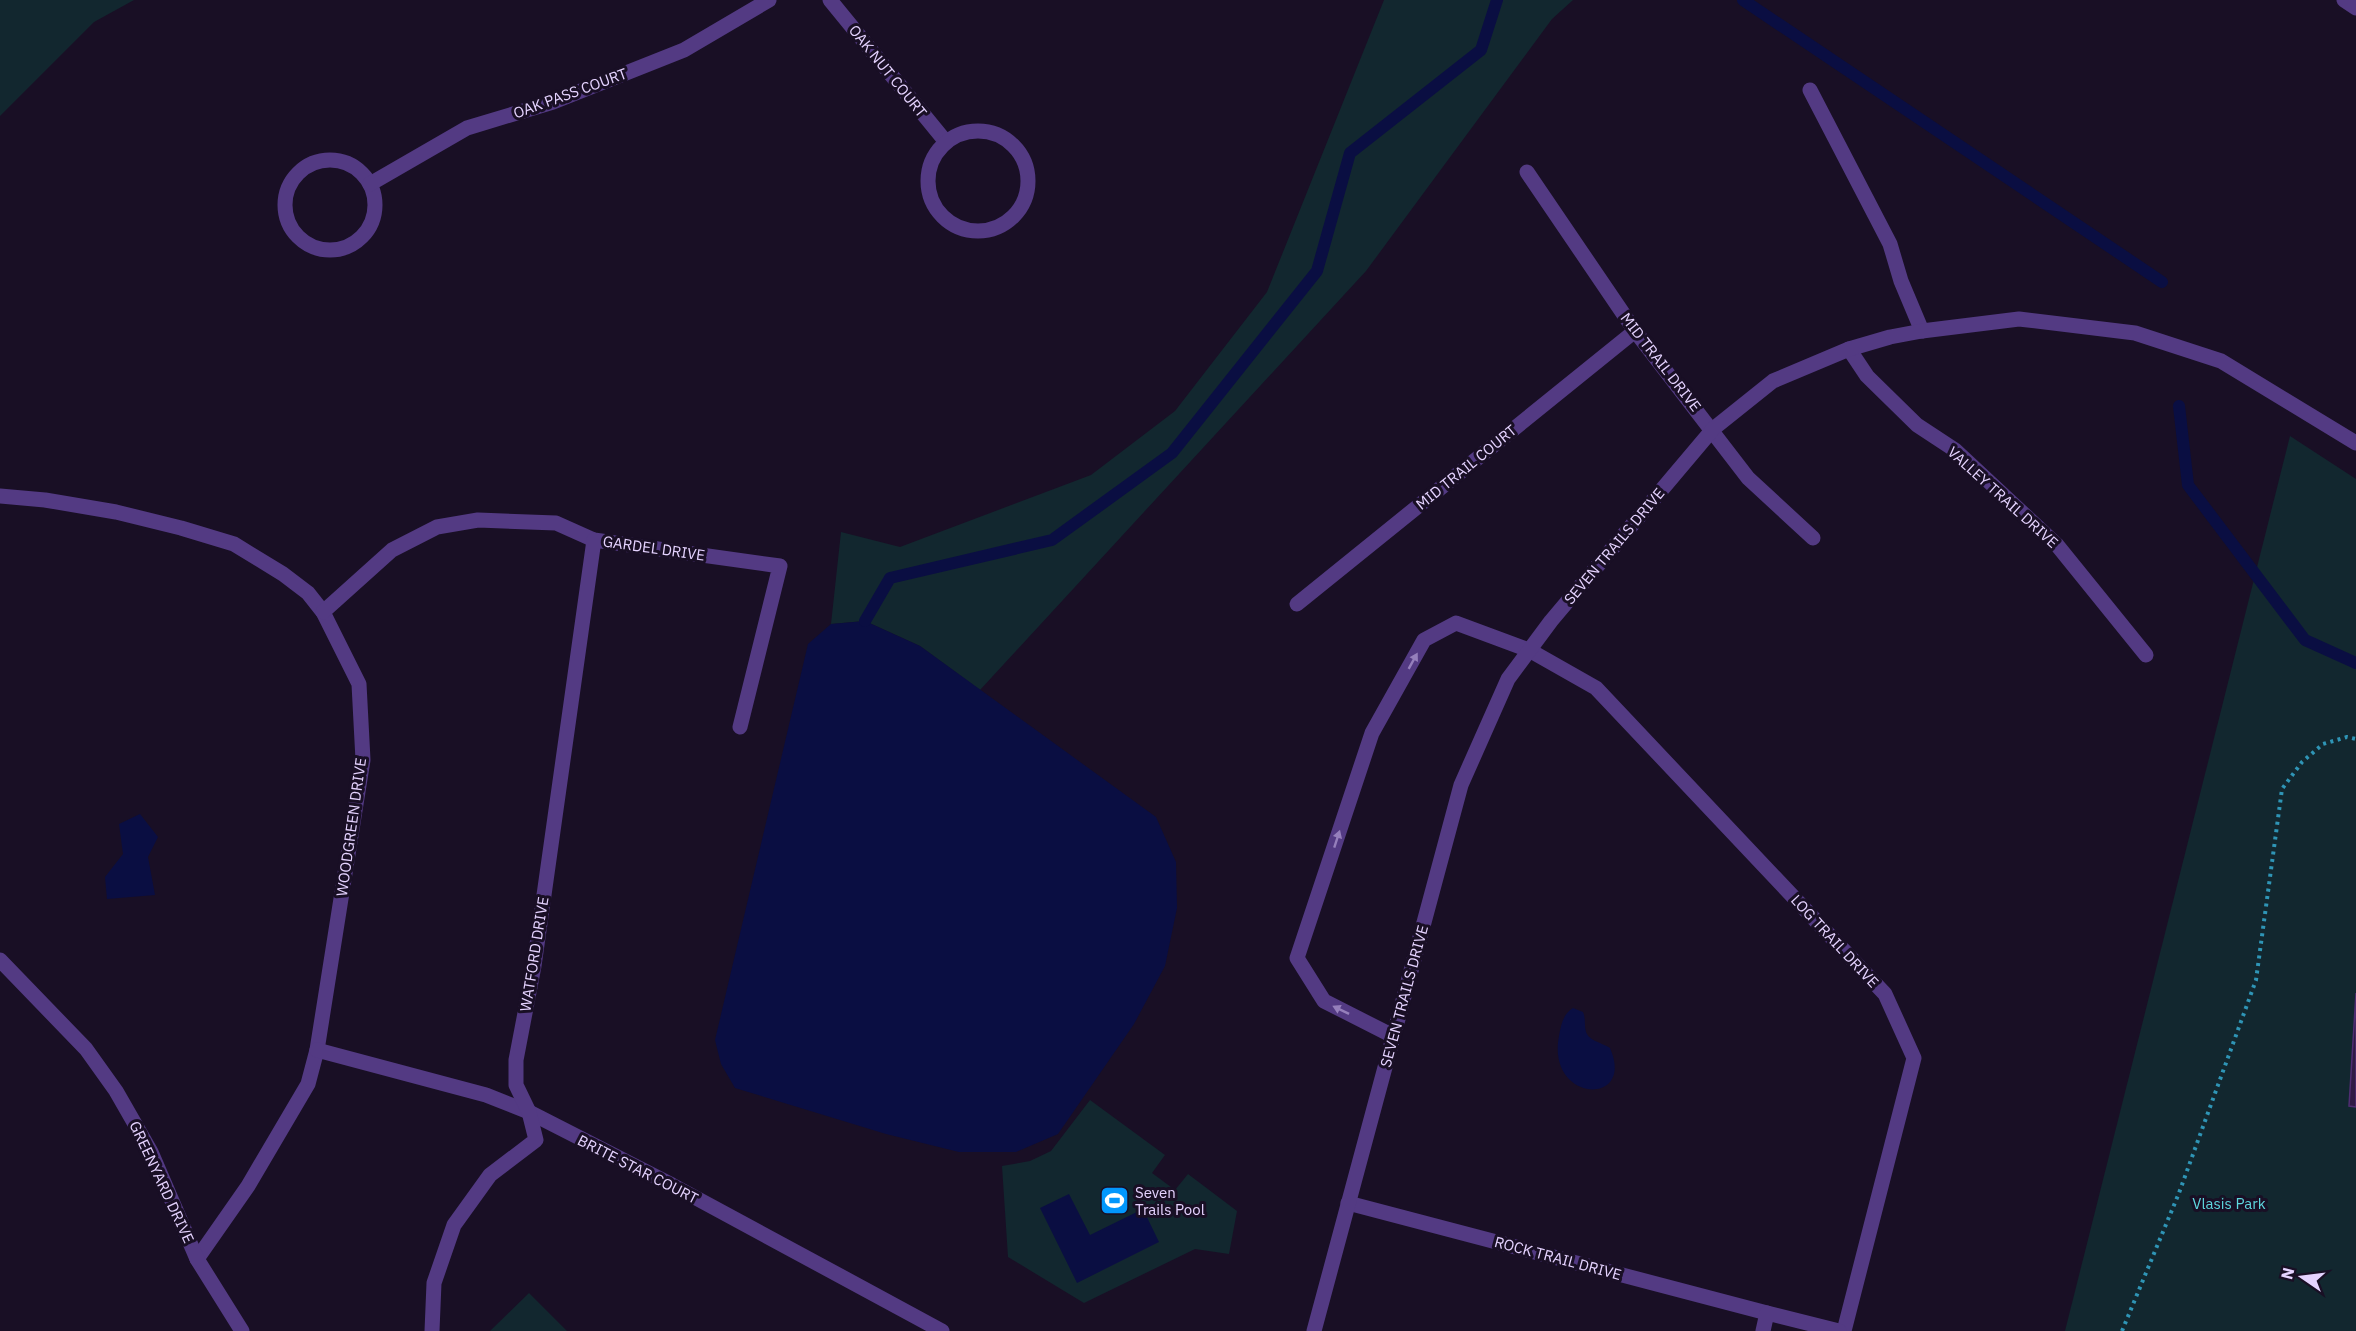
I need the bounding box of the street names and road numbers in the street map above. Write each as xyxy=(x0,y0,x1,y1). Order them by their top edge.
street label: OAK NUT COURT xyxy=(845,21,931,121)
street label: OAK PASS COURT xyxy=(511,63,630,122)
street label: MID TRAIL DRIVE xyxy=(1617,309,1705,415)
street label: MID TRAIL COURT xyxy=(1412,420,1521,514)
street label: VALLEY TRAIL DRIVE xyxy=(1944,442,2062,552)
street label: SEVEN TRAILS DRIVE xyxy=(1560,484,1668,608)
street label: GARDEL DRIVE xyxy=(602,531,706,565)
street label: WOODGREEN DRIVE xyxy=(332,756,370,898)
street label: LOG TRAIL DRIVE xyxy=(1787,891,1883,991)
street label: WATFORD DRIVE xyxy=(516,895,552,1013)
street label: SEVEN TRAILS DRIVE xyxy=(1376,923,1432,1069)
street label: GREENYARD DRIVE xyxy=(125,1118,199,1246)
street label: BRITE STAR COURT xyxy=(575,1130,702,1208)
street label: ROCK TRAIL DRIVE xyxy=(1492,1232,1624,1284)

